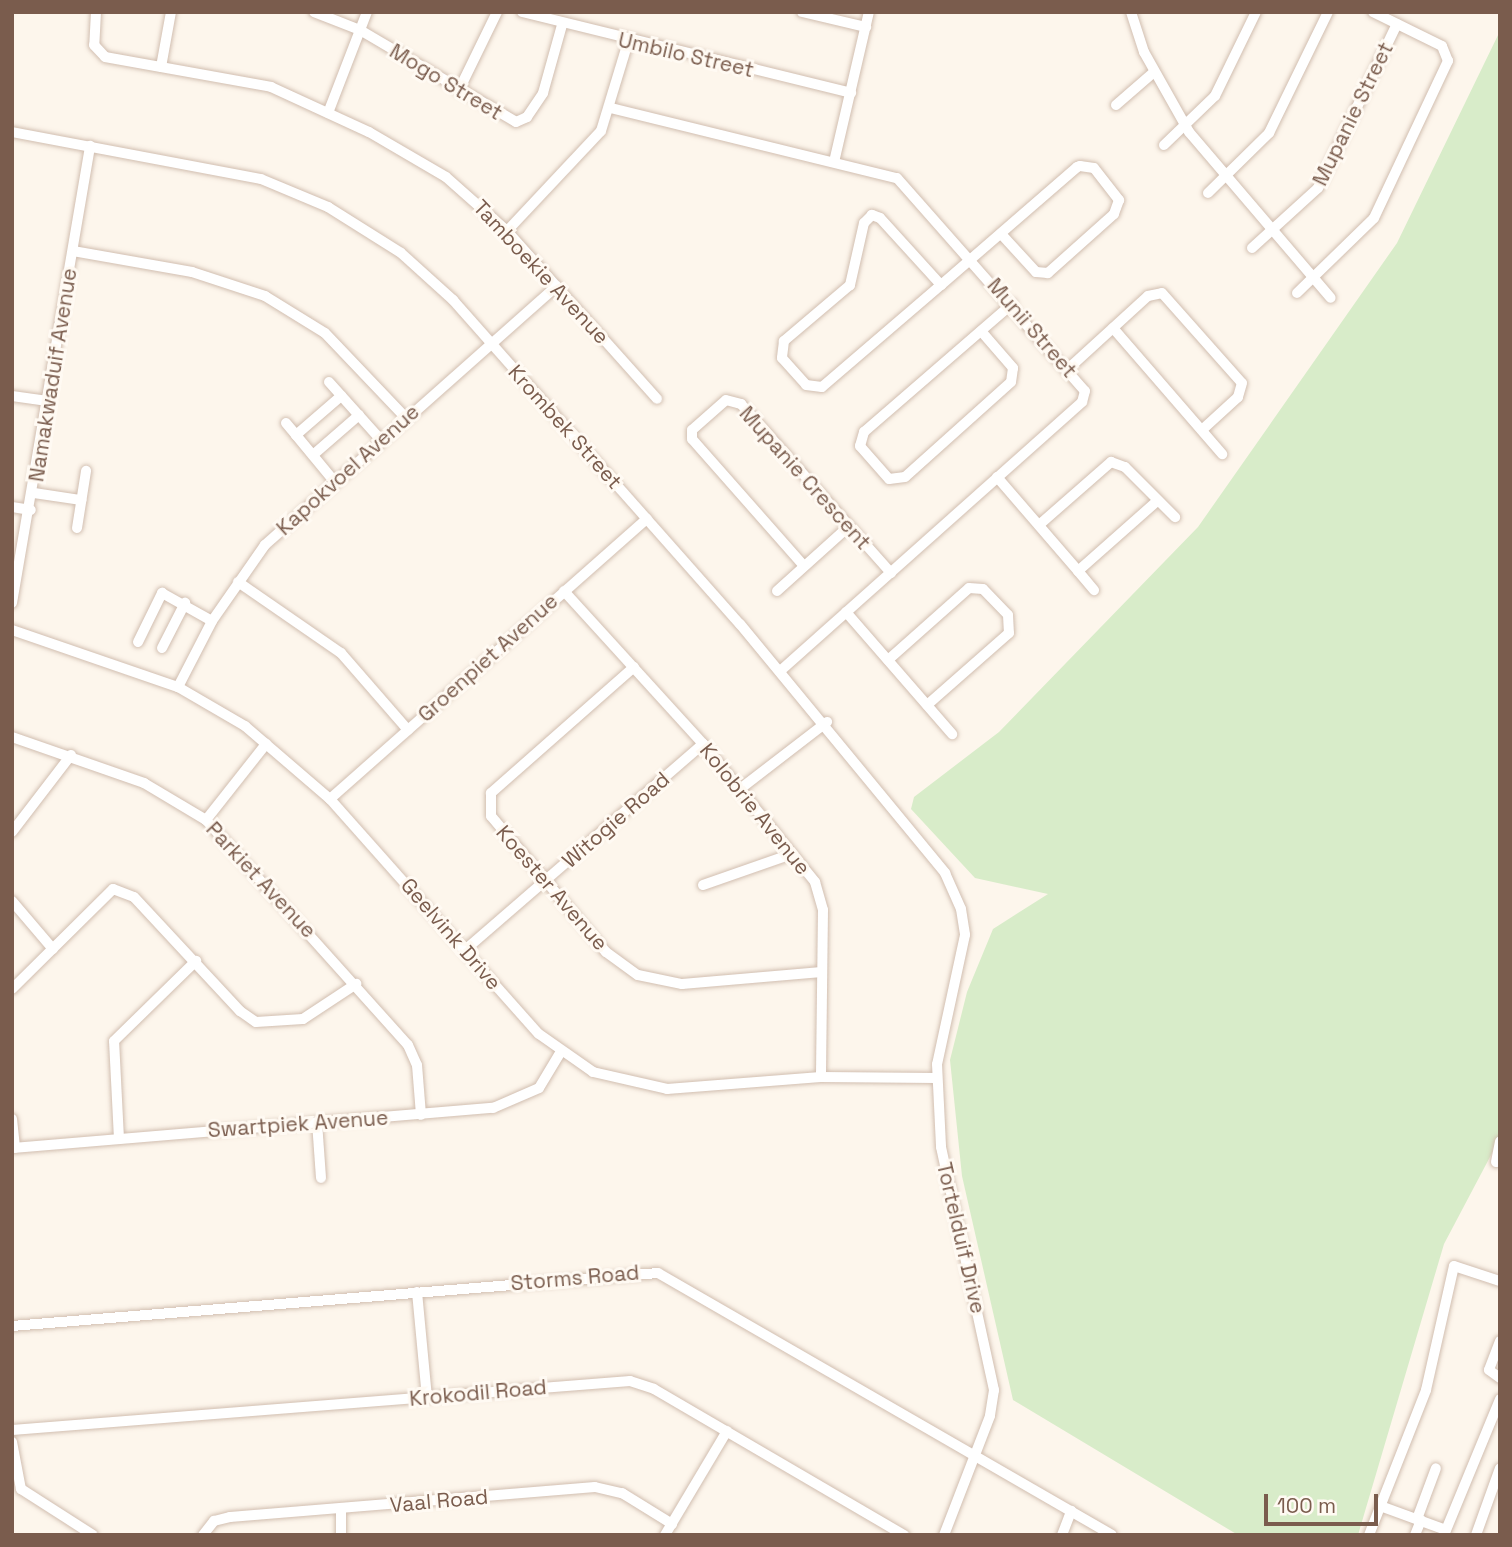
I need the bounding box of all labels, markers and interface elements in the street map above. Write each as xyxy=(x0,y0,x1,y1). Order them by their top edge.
street label: Umbilo Street xyxy=(616,27,756,83)
street label: Mogo Street xyxy=(385,38,507,126)
street label: Mupanie Street xyxy=(1307,38,1399,190)
street label: Tamboekie Avenue xyxy=(468,195,614,349)
street label: Namakwaduif Avenue xyxy=(24,266,82,484)
street label: Munii Street xyxy=(982,273,1082,383)
street label: Krombek Street xyxy=(503,360,627,494)
street label: Kapokvoel Avenue xyxy=(271,399,425,541)
street label: Mupanie Crescent xyxy=(734,401,876,555)
street label: Groenpiet Avenue xyxy=(413,589,563,727)
street label: Kolobrie Avenue xyxy=(694,738,816,880)
street label: Witogie Road xyxy=(557,767,675,873)
street label: Parkiet Avenue xyxy=(201,817,321,943)
street label: Koester Avenue xyxy=(491,820,613,956)
street label: Geelvink Drive xyxy=(395,873,507,995)
street label: Swartpiek Avenue xyxy=(207,1105,389,1143)
street label: Tortelduif Drive xyxy=(931,1160,991,1316)
street label: Storms Road xyxy=(510,1260,640,1296)
street label: Krokodil Road xyxy=(408,1374,548,1412)
scale bar xyxy=(1267,1480,1381,1524)
street label: Vaal Road xyxy=(389,1484,489,1518)
text: 100 m xyxy=(1277,1492,1336,1519)

